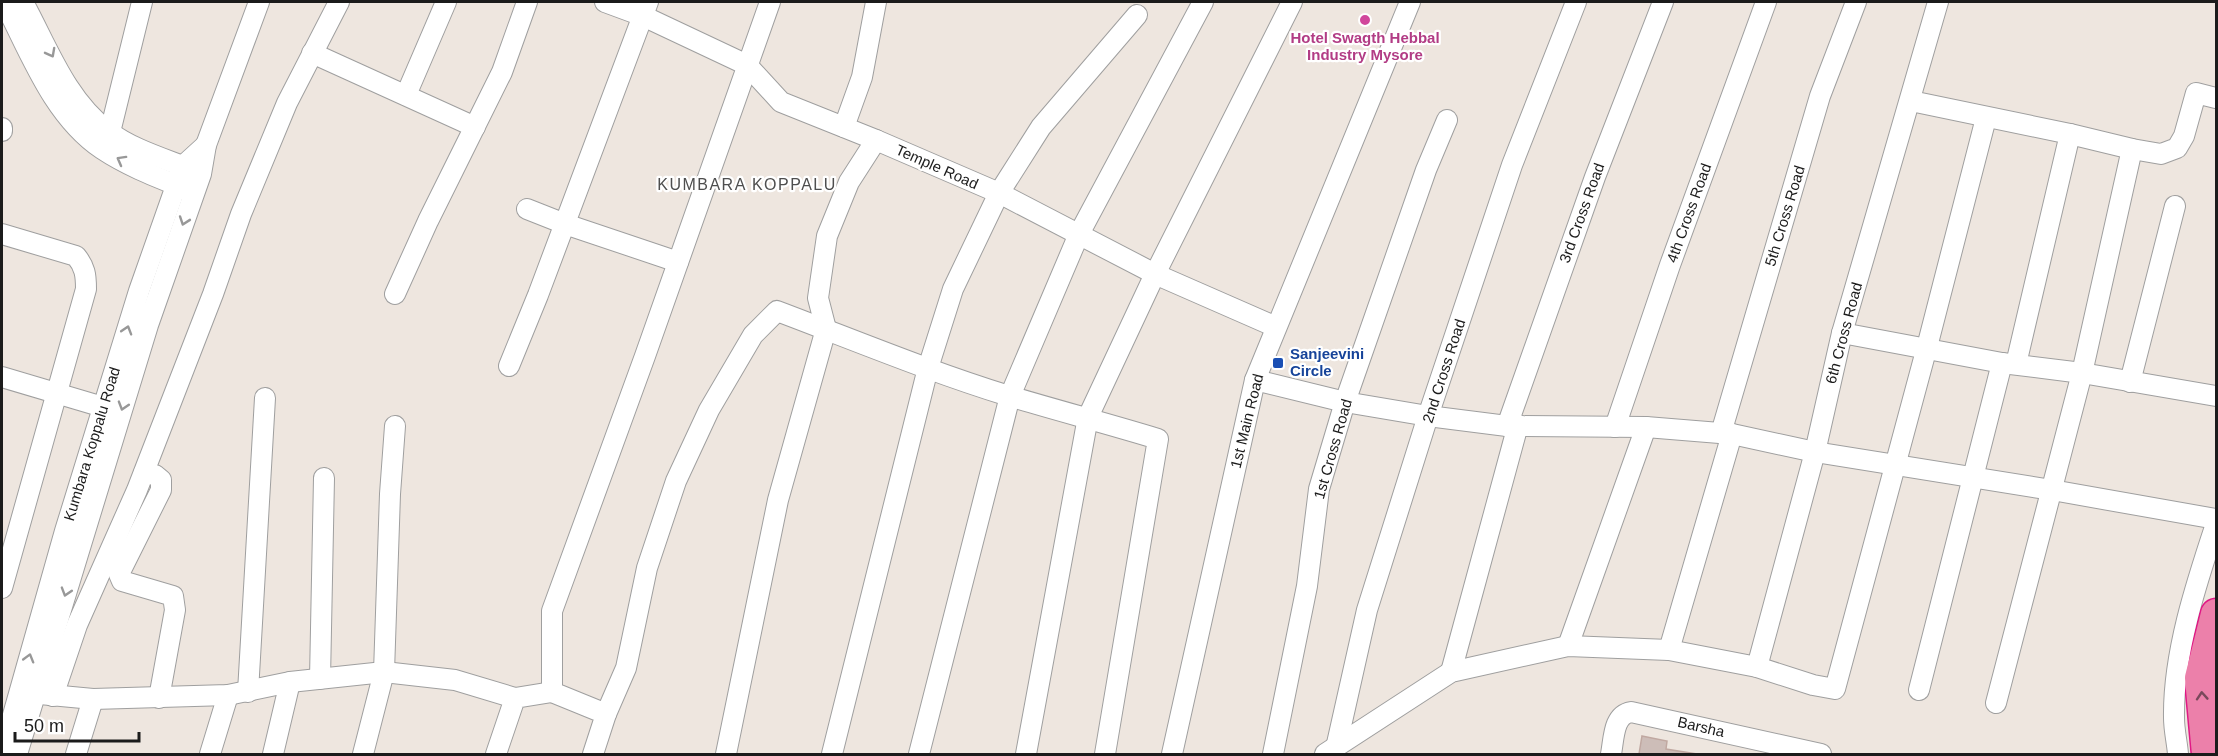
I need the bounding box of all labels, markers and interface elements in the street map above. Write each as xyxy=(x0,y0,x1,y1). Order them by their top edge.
marker: Hotel Swagth Hebbal Industry Mysore xyxy=(1358,13,1372,27)
place label: Hotel Swagth Hebbal Industry Mysore xyxy=(1290,29,1440,63)
one-way arrow xyxy=(44,47,55,58)
street label: Temple Road xyxy=(893,141,981,192)
one-way arrow xyxy=(117,156,127,168)
street label: 3rd Cross Road xyxy=(1556,161,1607,265)
street label: 4th Cross Road xyxy=(1663,161,1714,265)
street label: 5th Cross Road xyxy=(1761,164,1808,268)
district label: KUMBARA KOPPALU xyxy=(657,176,837,193)
one-way arrow xyxy=(179,215,191,226)
street label: 6th Cross Road xyxy=(1822,280,1865,385)
street label: 2nd Cross Road xyxy=(1419,317,1468,425)
one-way arrow xyxy=(120,325,132,336)
place label: Sanjeevini Circle xyxy=(1290,345,1364,379)
marker: Sanjeevini Circle xyxy=(1271,356,1285,370)
street label: Kumbara Koppalu Road xyxy=(60,365,123,523)
street label: 1st Main Road xyxy=(1227,372,1266,470)
street label: 1st Cross Road xyxy=(1310,397,1355,501)
one-way arrow xyxy=(118,400,130,411)
one-way arrow xyxy=(61,586,73,597)
one-way arrow xyxy=(22,653,35,663)
one-way arrow xyxy=(2195,692,2208,701)
scale bar xyxy=(15,705,140,743)
street label: Barsha xyxy=(1676,713,1727,740)
text: 50 m xyxy=(24,716,64,736)

